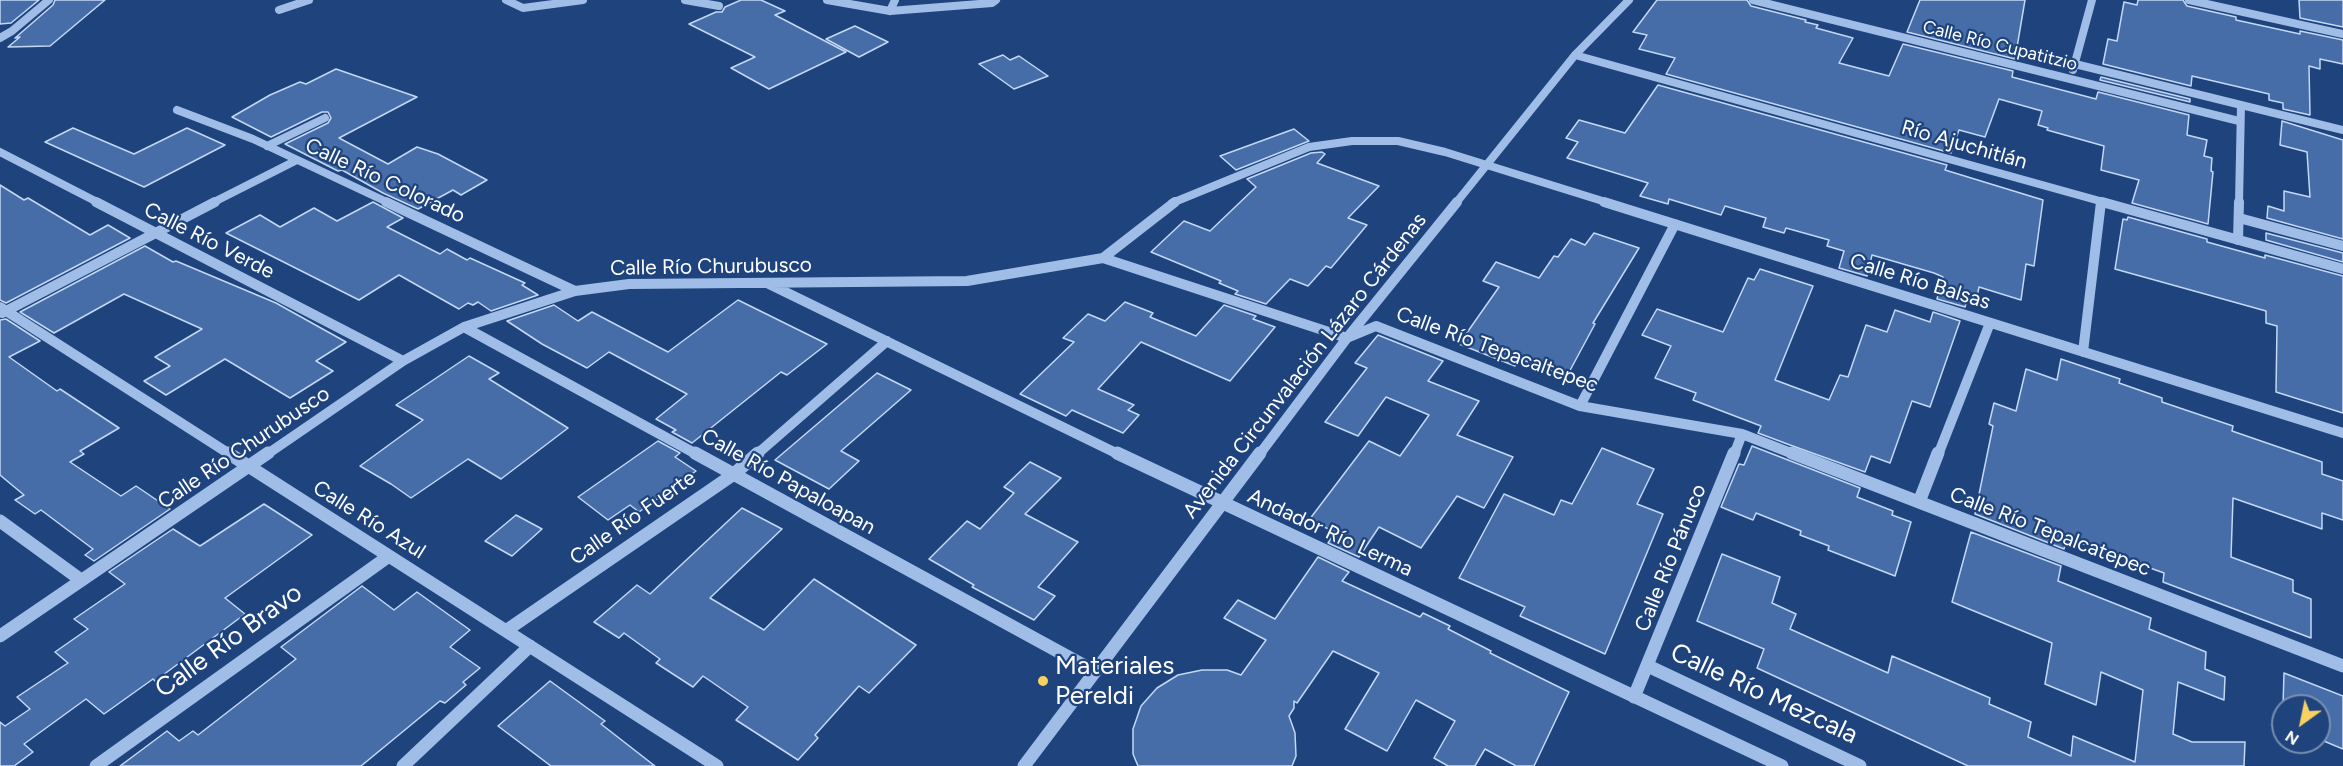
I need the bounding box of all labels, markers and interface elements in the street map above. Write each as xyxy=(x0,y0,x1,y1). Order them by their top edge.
street label: Calle Río Cupatitzio xyxy=(1920,16,2080,76)
street label: Río Ajuchitlán xyxy=(1898,115,2030,175)
street label: Calle Río Colorado xyxy=(301,133,469,229)
street label: Calle Río Verde xyxy=(139,197,279,285)
street label: Avenida Circunvalación Lázaro Cárdenas xyxy=(1178,208,1432,524)
street label: Calle Río Balsas xyxy=(1847,249,1993,315)
street label: Calle Río Churubusco xyxy=(610,253,812,281)
street label: Calle Río Tepacaltepec xyxy=(1392,302,1602,398)
street label: Calle Río Churubusco xyxy=(153,381,335,515)
street label: Calle Río Papaloapan xyxy=(697,424,879,540)
street label: Calle Río Fuerte xyxy=(565,465,701,571)
street label: Calle Río Azul xyxy=(308,475,430,565)
street label: Calle Río Pánuco xyxy=(1630,481,1712,635)
street label: Calle Río Tepalcatepec xyxy=(1946,482,2154,582)
street label: Andador Río Lerma xyxy=(1243,484,1417,582)
street label: Calle Río Bravo xyxy=(149,577,309,705)
street label: Calle Río Mezcala xyxy=(1665,637,1863,751)
place label: Materiales Pereldi xyxy=(1055,650,1174,712)
marker: Materiales Pereldi xyxy=(1036,674,1050,688)
north arrow xyxy=(2271,694,2331,754)
text: N xyxy=(2282,727,2302,749)

